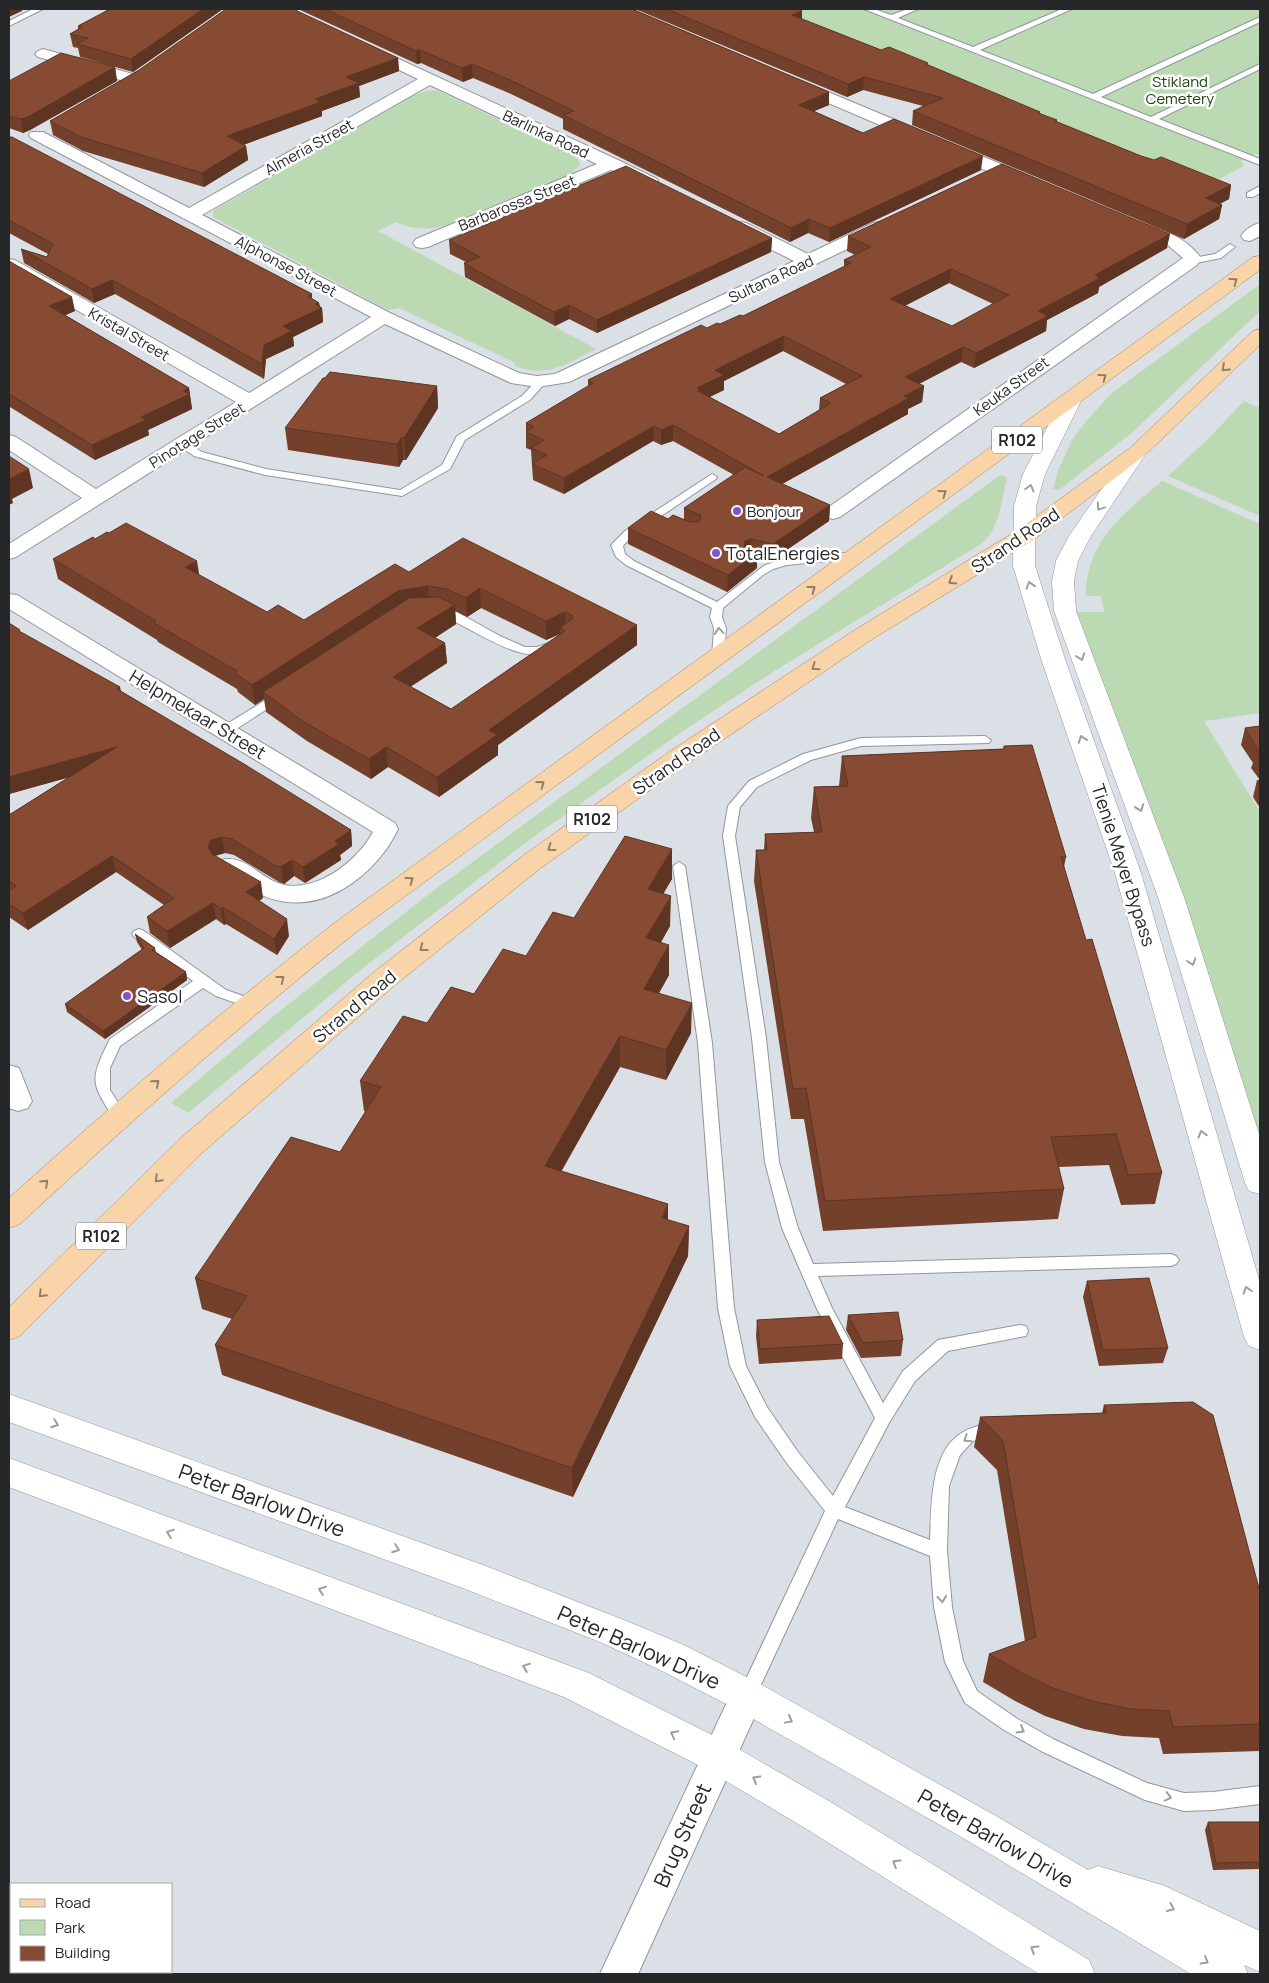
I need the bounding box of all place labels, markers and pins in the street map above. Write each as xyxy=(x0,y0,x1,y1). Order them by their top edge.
place label: Bonjour xyxy=(747,501,802,522)
marker: Bonjour xyxy=(731,505,743,517)
place label: TotalEnergies xyxy=(726,541,840,565)
marker: TotalEnergies xyxy=(710,547,722,559)
place label: Sasol xyxy=(137,984,182,1008)
marker: Sasol xyxy=(121,990,133,1002)

